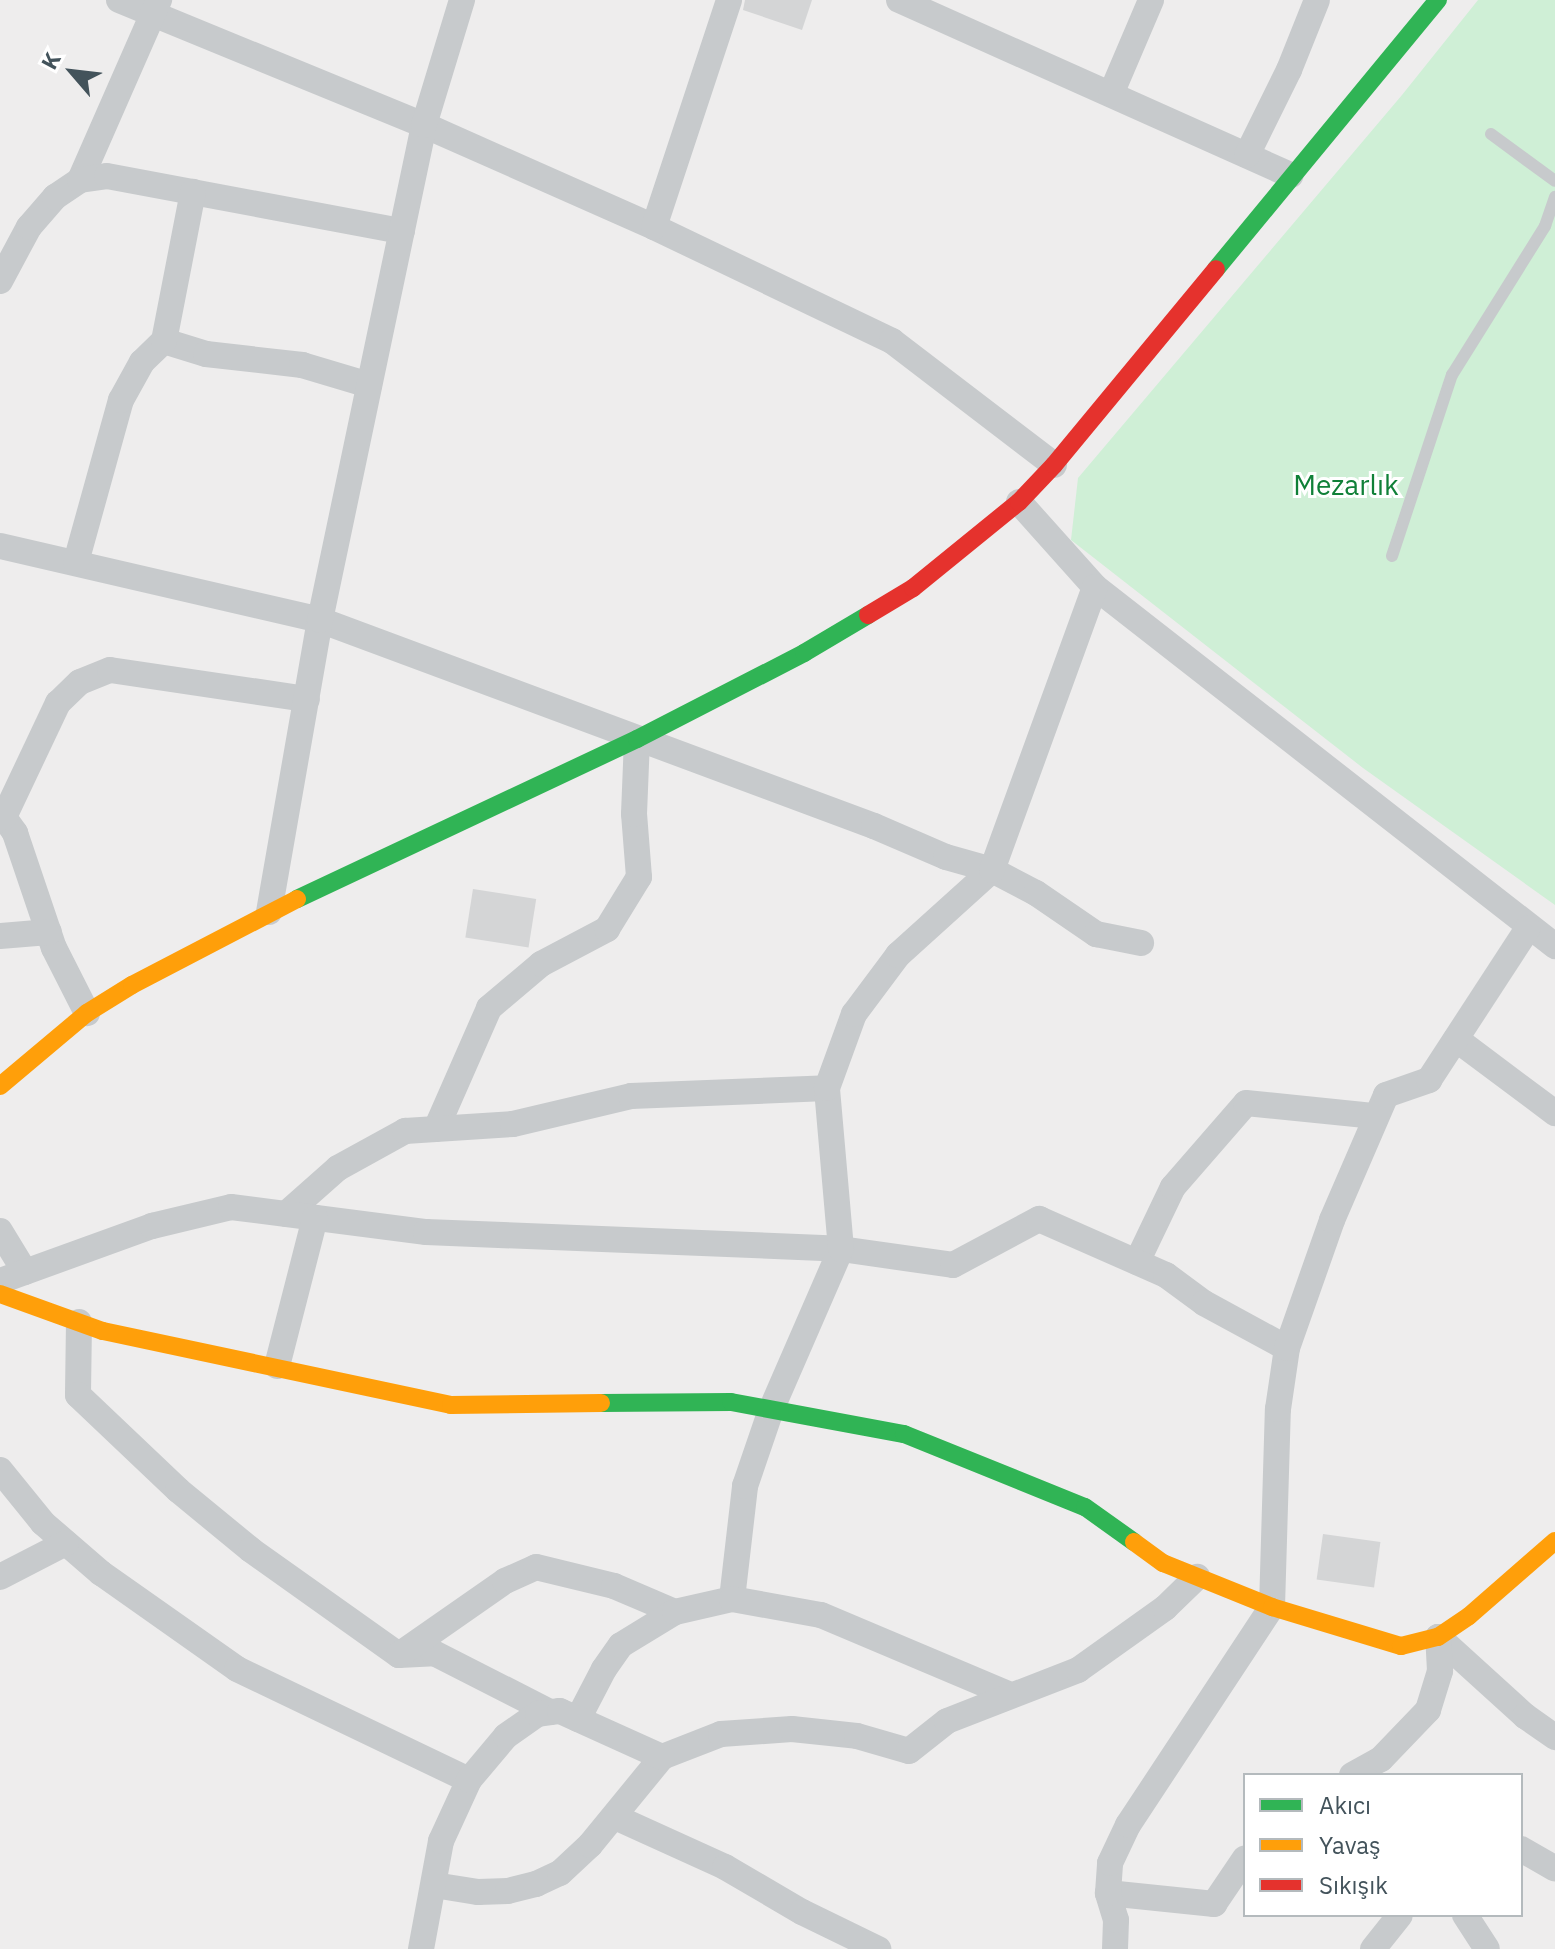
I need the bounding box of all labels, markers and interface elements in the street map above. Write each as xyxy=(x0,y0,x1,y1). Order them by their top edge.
north arrow xyxy=(32,32,112,112)
text: K xyxy=(34,47,67,74)
park label: Mezarlık xyxy=(1293,468,1399,502)
legend xyxy=(1243,1773,1523,1917)
text: Akıcı xyxy=(1319,1789,1371,1821)
text: Yavaş xyxy=(1319,1829,1381,1861)
text: Sıkışık xyxy=(1319,1869,1388,1901)

